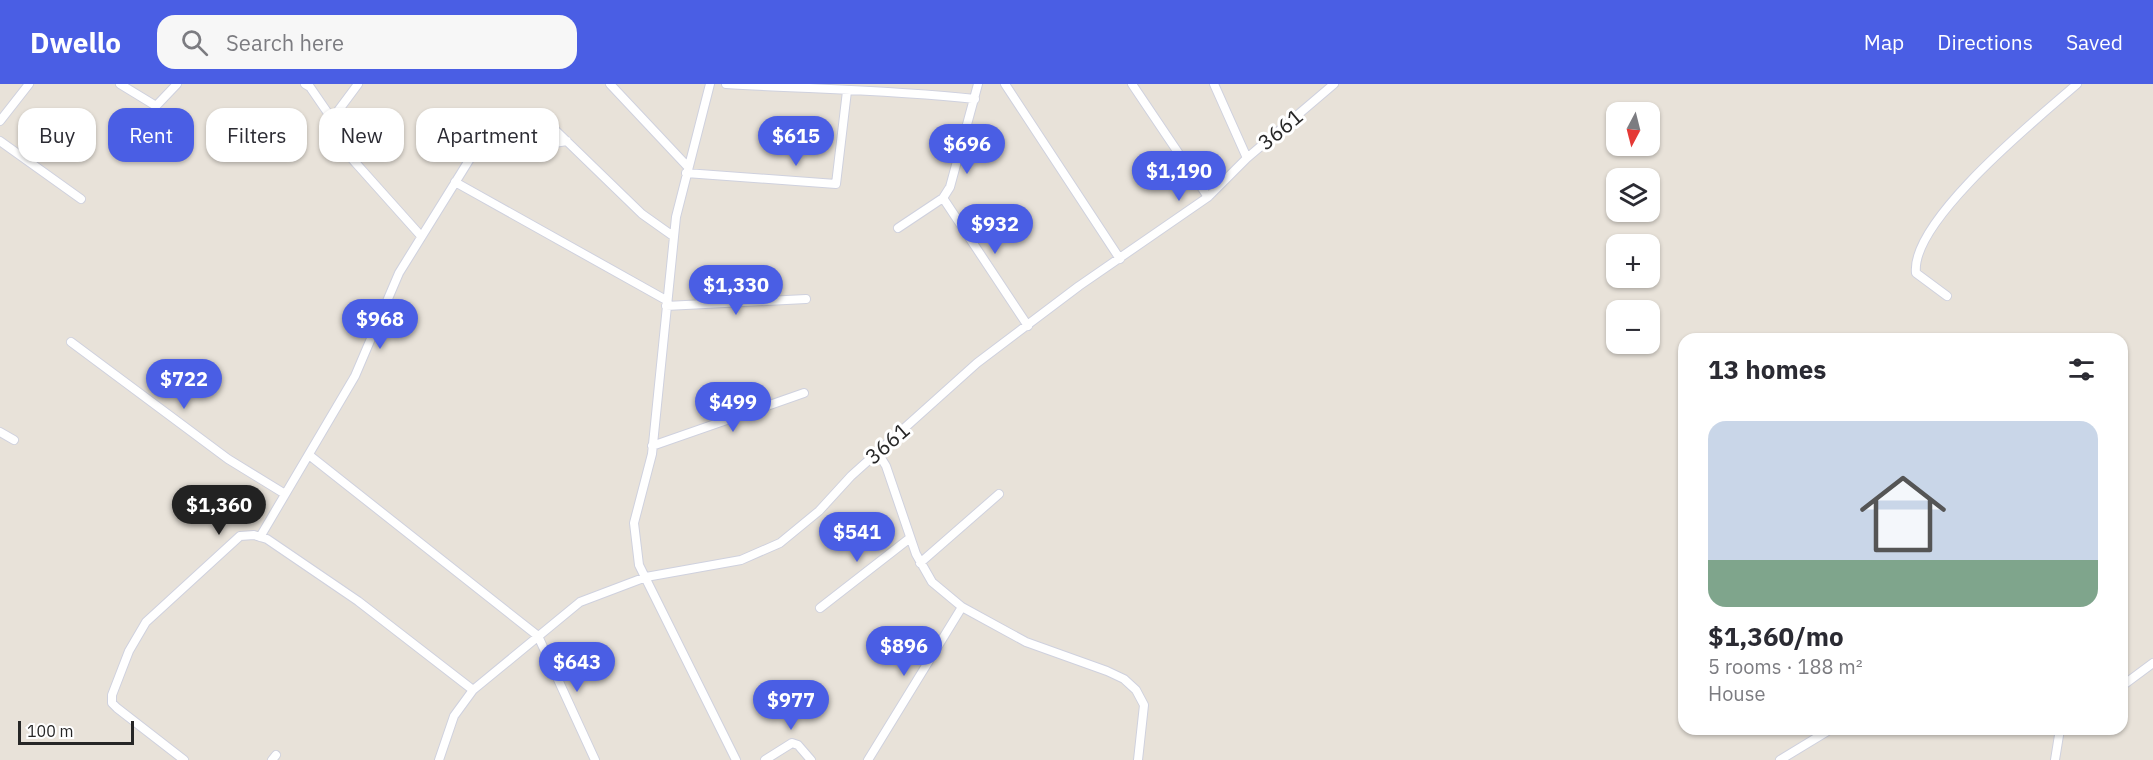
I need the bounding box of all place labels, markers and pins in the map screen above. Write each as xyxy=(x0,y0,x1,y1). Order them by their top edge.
pin: $615 xyxy=(760,116,832,167)
pin: $696 xyxy=(931,124,1003,175)
pin: $1,190 xyxy=(1130,151,1228,202)
pin: $932 xyxy=(959,204,1031,255)
pin: $1,330 xyxy=(687,265,785,316)
pin: $968 xyxy=(344,299,416,350)
pin: $722 xyxy=(148,359,220,410)
pin: $499 xyxy=(697,382,769,433)
pin: $1,360 xyxy=(170,485,268,536)
pin: $541 xyxy=(821,512,893,563)
pin: $896 xyxy=(868,626,940,677)
pin: $643 xyxy=(541,642,613,693)
pin: $977 xyxy=(755,680,827,731)

